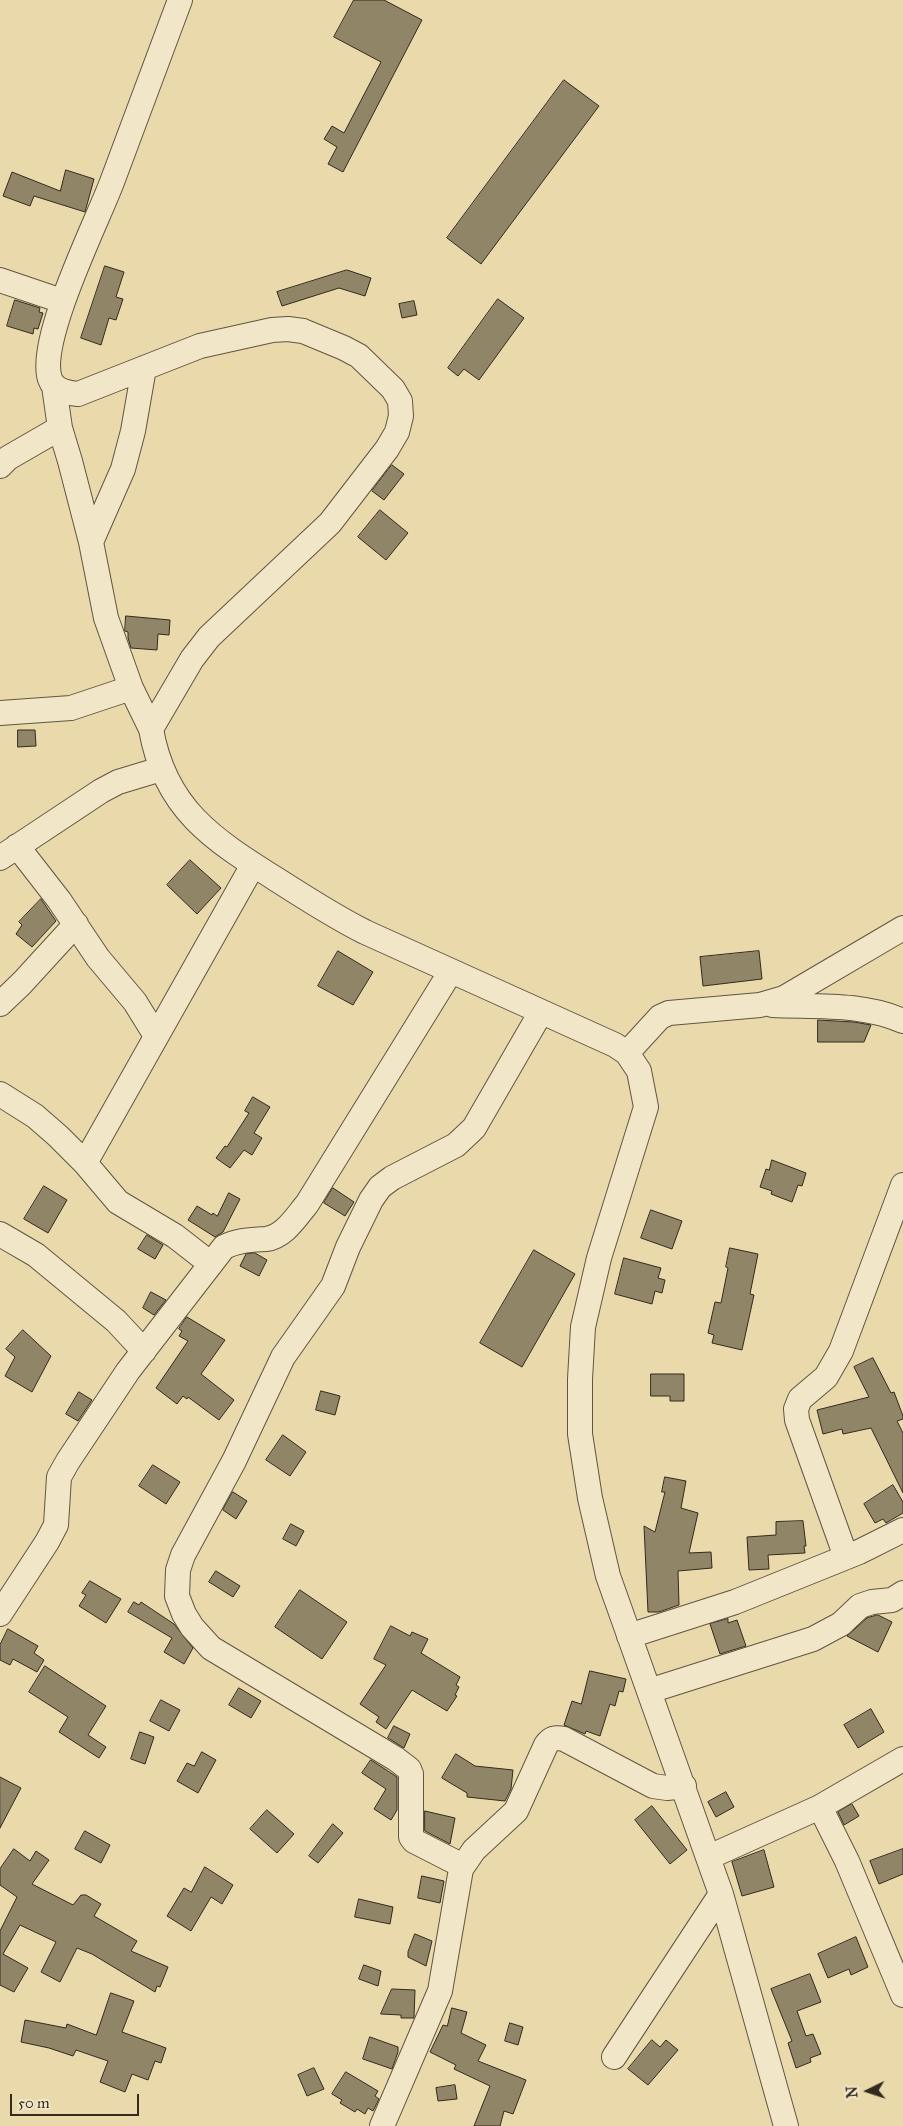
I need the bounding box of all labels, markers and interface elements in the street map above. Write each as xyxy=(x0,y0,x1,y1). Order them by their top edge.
north arrow xyxy=(843,2066,893,2116)
scale bar xyxy=(12,2084,141,2116)
text: N xyxy=(844,2086,861,2099)
text: 50 m xyxy=(18,2094,50,2112)

